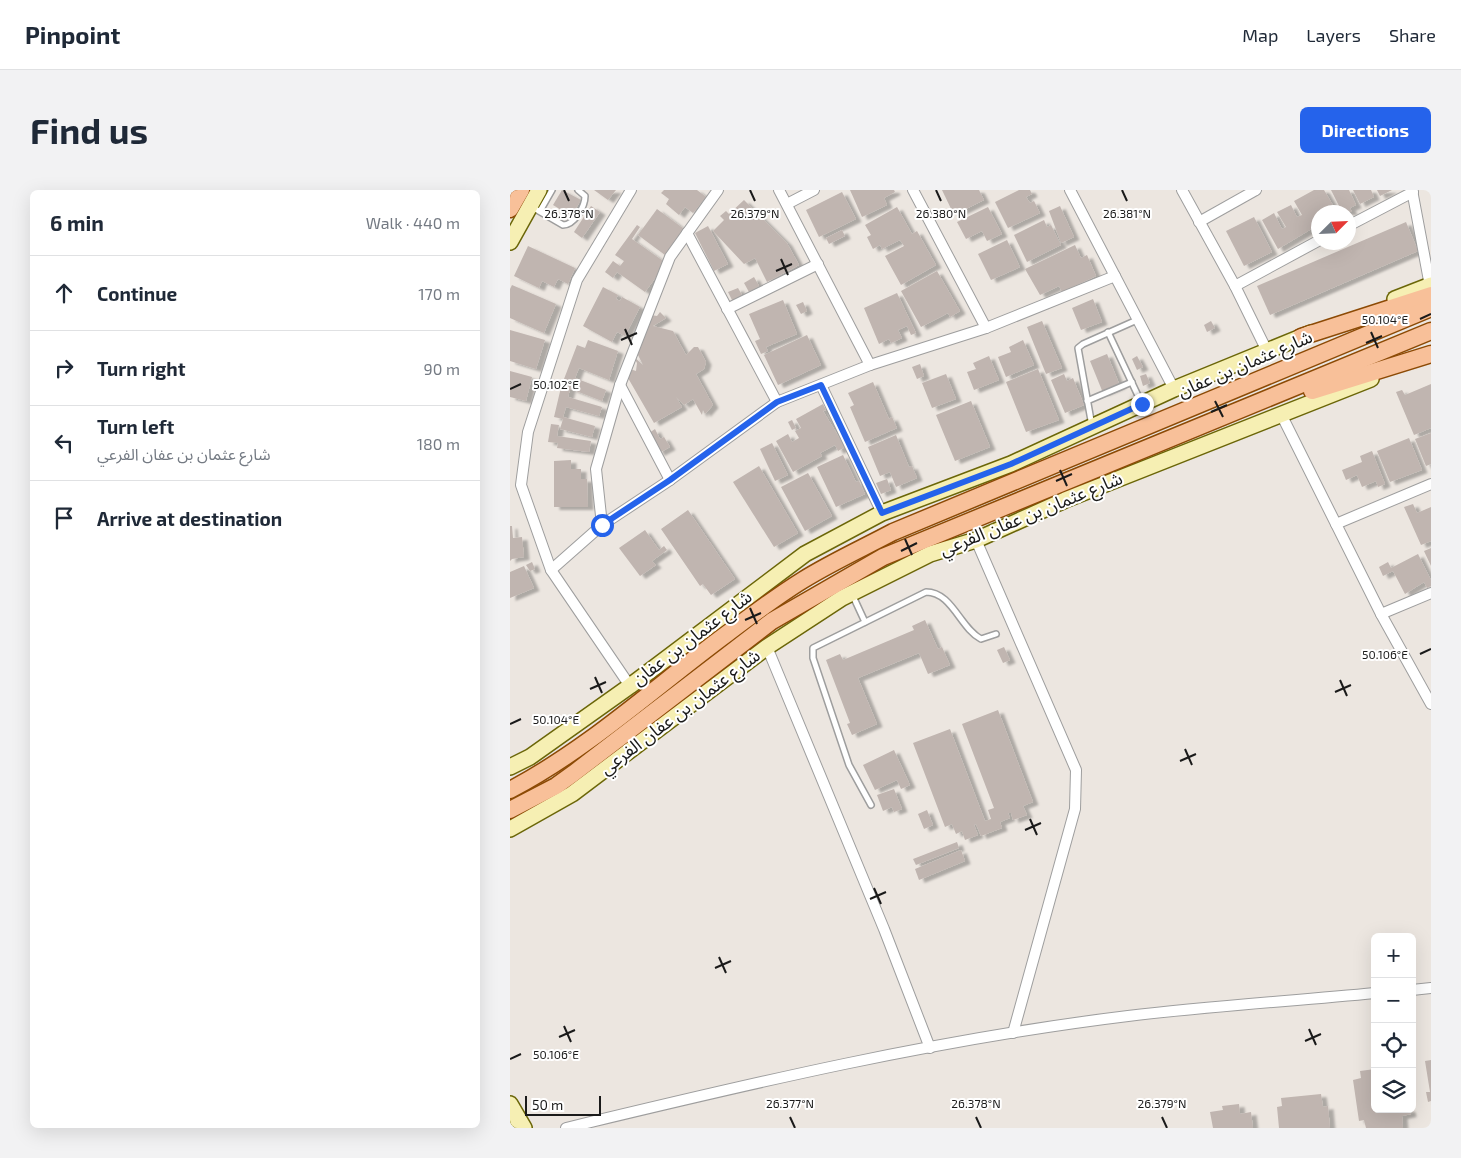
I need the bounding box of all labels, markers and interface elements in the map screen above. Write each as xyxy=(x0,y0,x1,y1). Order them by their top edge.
text: Pinpoint xyxy=(25,20,120,49)
text: Map xyxy=(1242,24,1278,46)
text: Layers xyxy=(1306,24,1361,46)
text: Share xyxy=(1389,24,1436,46)
button: Directions xyxy=(1300,107,1431,153)
text: Find us xyxy=(30,109,148,151)
north arrow xyxy=(1311,205,1356,250)
text: 26.378°N xyxy=(544,206,594,220)
text: 26.379°N xyxy=(731,206,779,220)
text: 26.380°N xyxy=(916,206,966,220)
text: 26.381°N xyxy=(1103,206,1151,220)
text: 6 min xyxy=(50,210,104,235)
text: Walk · 440 m xyxy=(366,213,460,232)
icon: ahead xyxy=(50,279,78,307)
text: Continue xyxy=(97,282,177,305)
text: 170 m xyxy=(418,284,460,303)
text: 50.104°E xyxy=(1362,312,1408,326)
street label: شارع عثمان بن عفان xyxy=(1174,325,1317,405)
icon: right xyxy=(50,354,78,382)
text: Turn right xyxy=(97,357,185,380)
text: 90 m xyxy=(424,359,460,378)
text: 50.102°E xyxy=(533,377,579,391)
route end xyxy=(1131,393,1154,416)
text: Turn left xyxy=(97,415,174,438)
icon: left xyxy=(50,429,78,457)
text: 180 m xyxy=(417,434,460,453)
text: شارع عثمان بن عفان الفرعي xyxy=(97,444,271,463)
street label: شارع عثمان بن عفان الفرعي xyxy=(936,466,1127,564)
icon: arrive xyxy=(50,504,78,532)
text: Arrive at destination xyxy=(97,507,282,530)
route start xyxy=(591,514,614,537)
street label: شارع عثمان بن عفان xyxy=(627,585,758,693)
street label: شارع عثمان بن عفان الفرعي xyxy=(595,644,766,782)
text: 50.106°E xyxy=(1362,647,1408,661)
text: 50.104°E xyxy=(533,712,579,726)
map controls xyxy=(1371,933,1416,1113)
button: + xyxy=(1371,933,1416,978)
button: − xyxy=(1371,978,1416,1023)
button: locate xyxy=(1371,1023,1416,1068)
text: 50.106°E xyxy=(533,1047,579,1061)
button: layers xyxy=(1371,1068,1416,1113)
scale bar xyxy=(525,1093,601,1116)
text: 50 m xyxy=(532,1096,563,1113)
text: 26.377°N xyxy=(766,1096,814,1110)
text: 26.378°N xyxy=(951,1096,1001,1110)
text: 26.379°N xyxy=(1138,1096,1186,1110)

